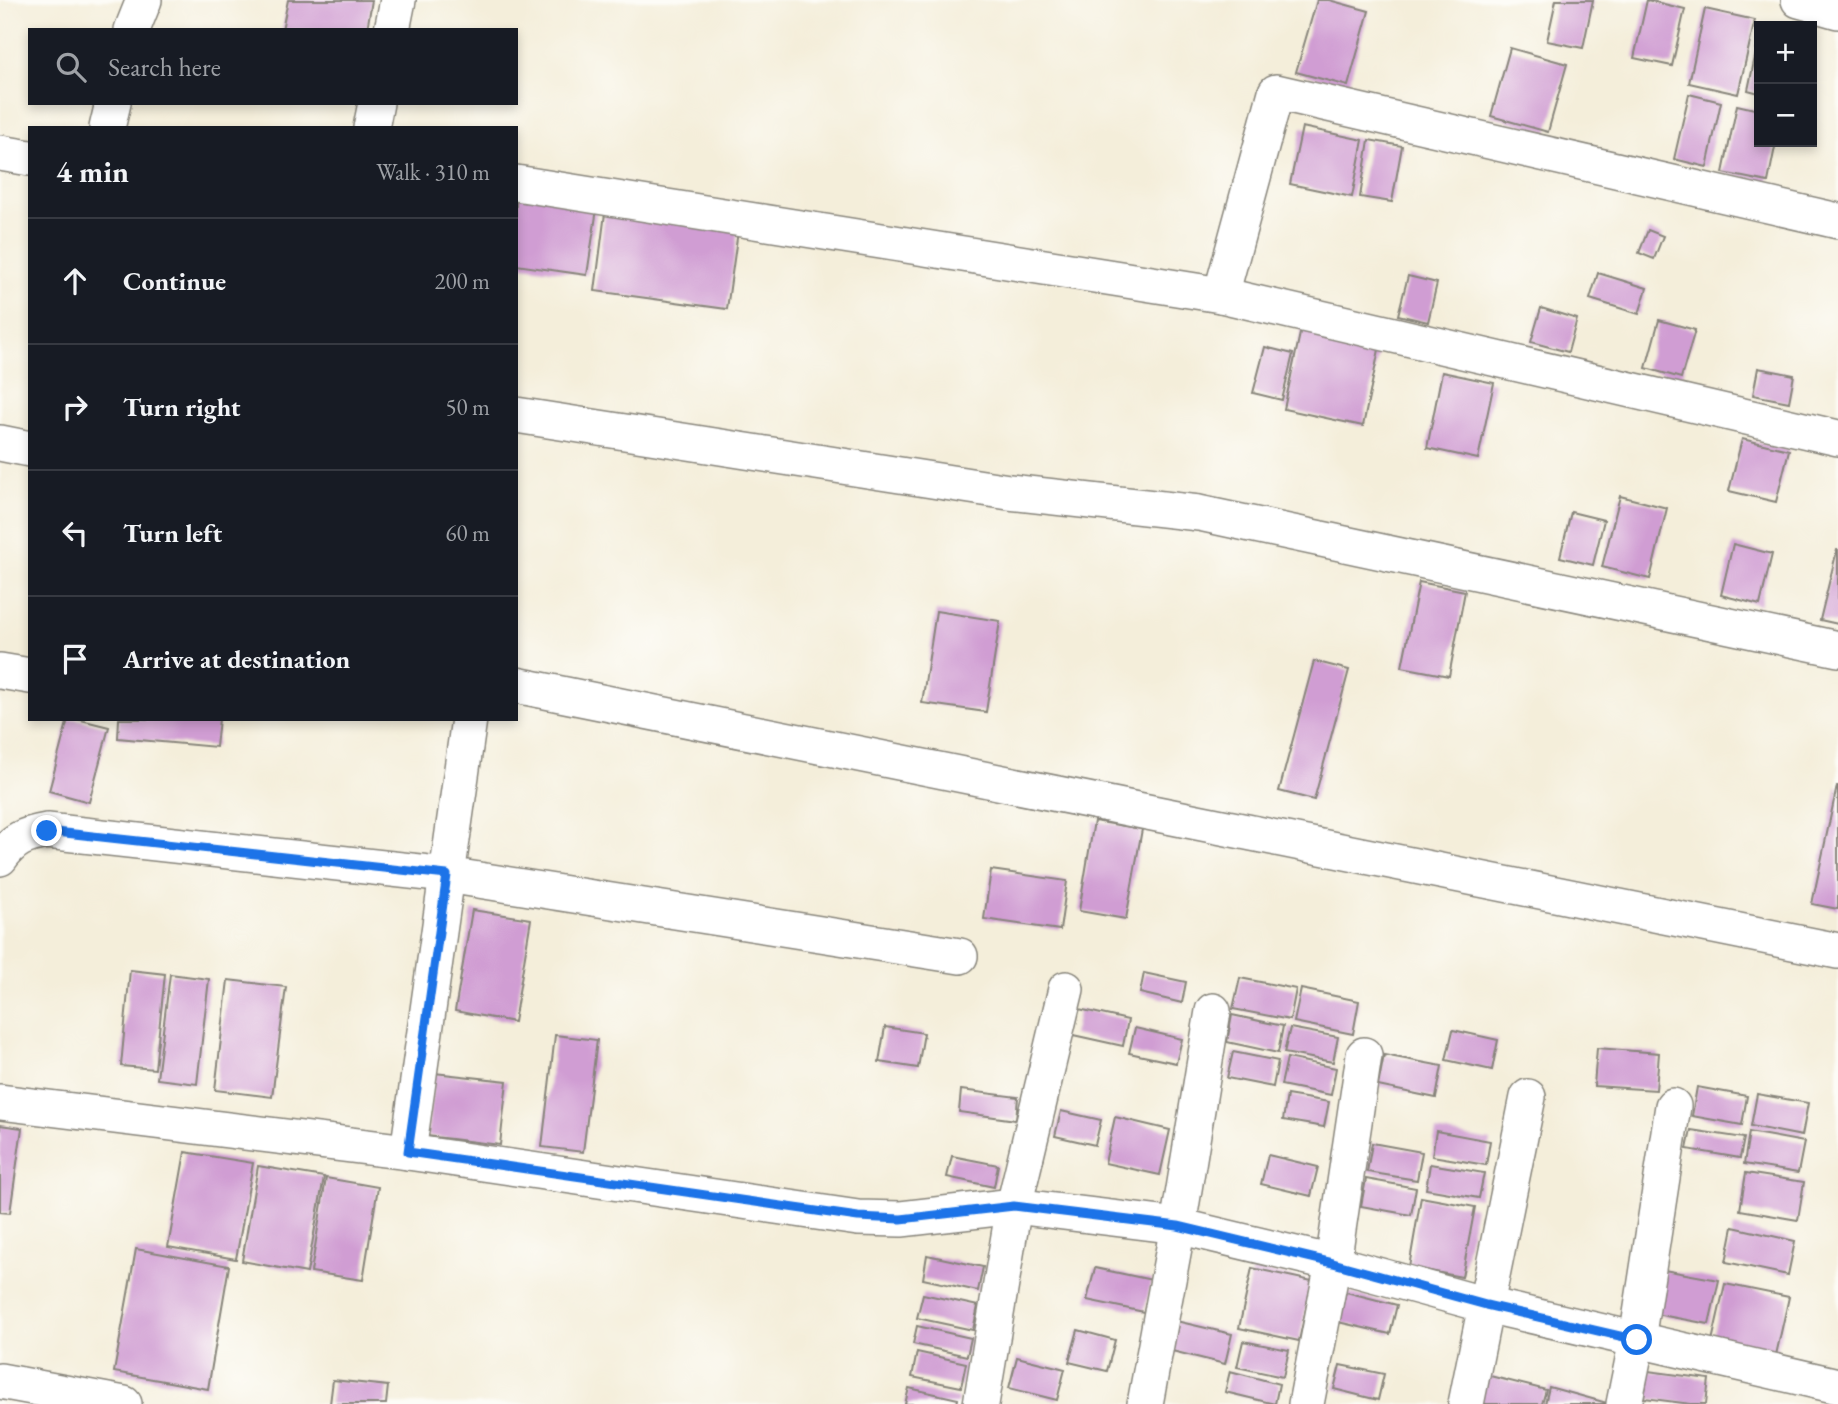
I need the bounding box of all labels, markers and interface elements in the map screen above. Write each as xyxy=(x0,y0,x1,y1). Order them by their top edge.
map controls xyxy=(1754,21,1817,147)
button: + xyxy=(1754,21,1817,84)
search box xyxy=(28,28,518,105)
icon: search xyxy=(52,48,90,86)
text: Search here xyxy=(108,50,221,84)
button: − xyxy=(1754,84,1817,147)
text: 4 min xyxy=(56,152,129,191)
text: Walk · 310 m xyxy=(376,157,490,187)
icon: ahead xyxy=(56,262,94,300)
text: Continue xyxy=(123,264,226,298)
text: 200 m xyxy=(434,266,490,296)
icon: right xyxy=(56,388,94,426)
text: Turn right xyxy=(123,390,241,424)
text: 50 m xyxy=(445,392,490,422)
icon: left xyxy=(56,514,94,552)
text: Turn left xyxy=(123,516,222,550)
text: 60 m xyxy=(445,518,490,548)
icon: arrive xyxy=(56,640,94,678)
text: Arrive at destination xyxy=(123,642,350,676)
route end xyxy=(31,815,62,846)
route start xyxy=(1621,1324,1652,1355)

